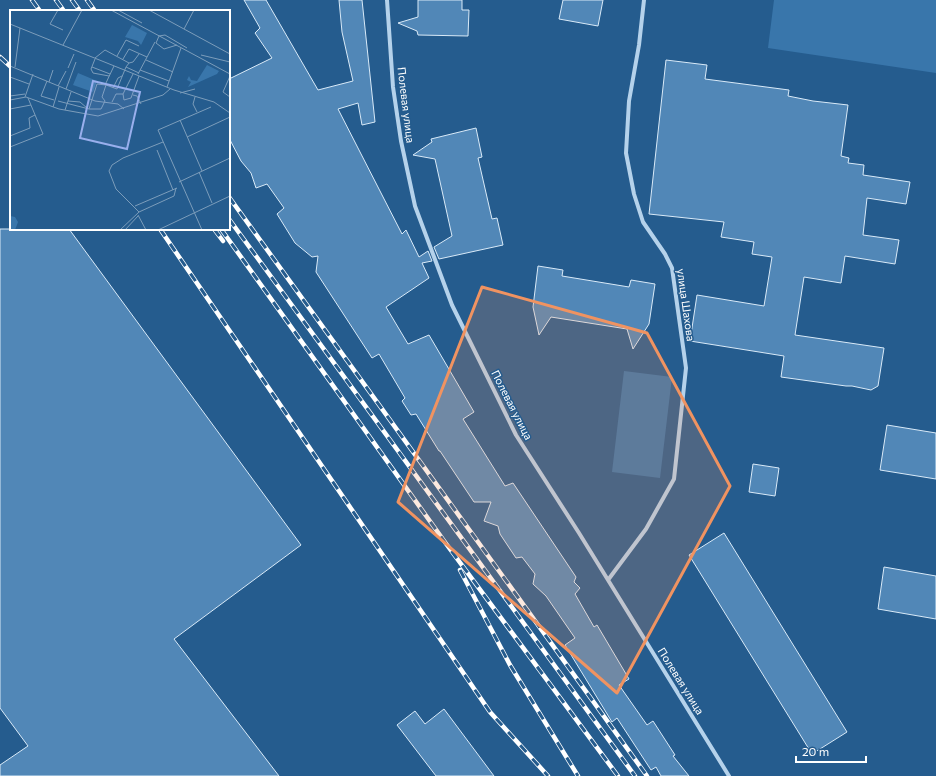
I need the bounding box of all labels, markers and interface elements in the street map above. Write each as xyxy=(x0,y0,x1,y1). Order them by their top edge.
inset map xyxy=(10,10,230,230)
street label: Полевая улица xyxy=(395,66,418,144)
street label: улица Шахова xyxy=(675,268,698,342)
street label: Полевая улица xyxy=(489,368,536,442)
street label: Полевая улица xyxy=(656,645,707,717)
scale bar xyxy=(796,738,866,764)
text: 20 m xyxy=(802,744,829,758)

